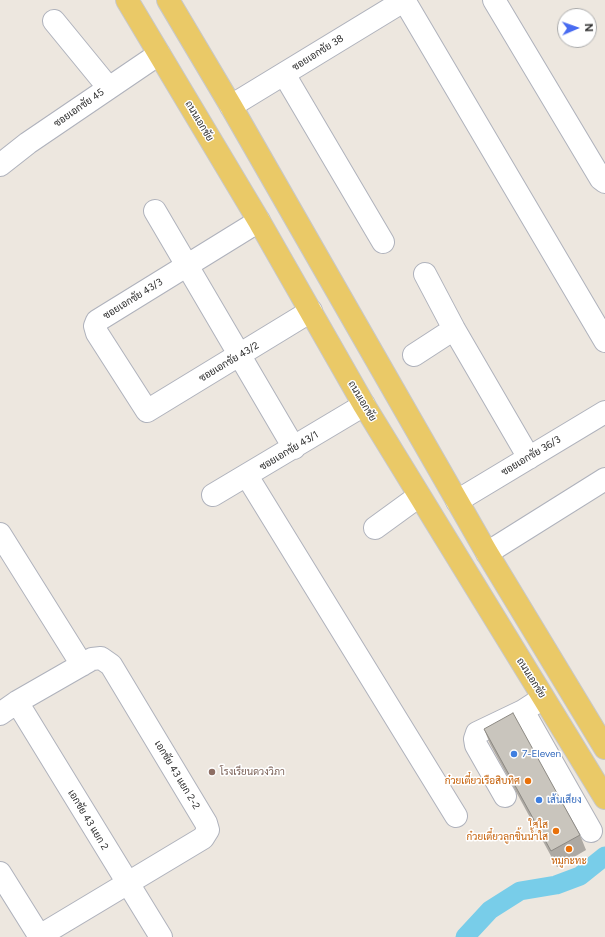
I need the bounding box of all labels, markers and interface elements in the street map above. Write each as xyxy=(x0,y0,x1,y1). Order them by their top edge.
north arrow xyxy=(557,8,597,48)
text: N xyxy=(582,23,595,32)
street label: ซอยเอกชัย 38 xyxy=(290,32,346,74)
street label: ซอยเอกชัย 45 xyxy=(52,86,106,130)
street label: ถนนเอกชัย xyxy=(182,99,216,143)
street label: ซอยเอกชัย 43/3 xyxy=(101,276,165,322)
street label: ซอยเอกชัย 43/2 xyxy=(197,339,261,385)
street label: ถนนเอกชัย xyxy=(345,379,379,423)
street label: ซอยเอกชัย 43/1 xyxy=(257,429,321,473)
street label: ซอยเอกชัย 36/3 xyxy=(499,434,563,478)
street label: ถนนเอกชัย xyxy=(514,656,548,700)
street label: เอกชัย 43 แยก 2-2 xyxy=(152,738,202,812)
place label: 7-Eleven xyxy=(522,748,561,760)
marker: 7-Eleven xyxy=(509,749,519,759)
place label: โรงเรียนดวงวิภา xyxy=(220,766,285,778)
marker: โรงเรียนดวงวิภา xyxy=(207,767,217,777)
place label: ก๋วยเตี๋ยวเรือสิบทิศ xyxy=(445,775,520,787)
marker: ก๋วยเตี๋ยวเรือสิบทิศ xyxy=(523,776,533,786)
street label: เอกชัย 43 แยก 2 xyxy=(65,788,111,852)
place label: เส้นเสียง xyxy=(547,794,581,806)
marker: เส้นเสียง xyxy=(534,795,544,805)
place label: ใสใส ก๋วยเตี๋ยวลูกชิ้นน้ำใส xyxy=(467,819,548,842)
marker: ใสใส ก๋วยเตี๋ยวลูกชิ้นน้ำใส xyxy=(551,826,561,836)
marker: หมูกะทะ xyxy=(564,844,574,854)
place label: หมูกะทะ xyxy=(551,855,587,867)

